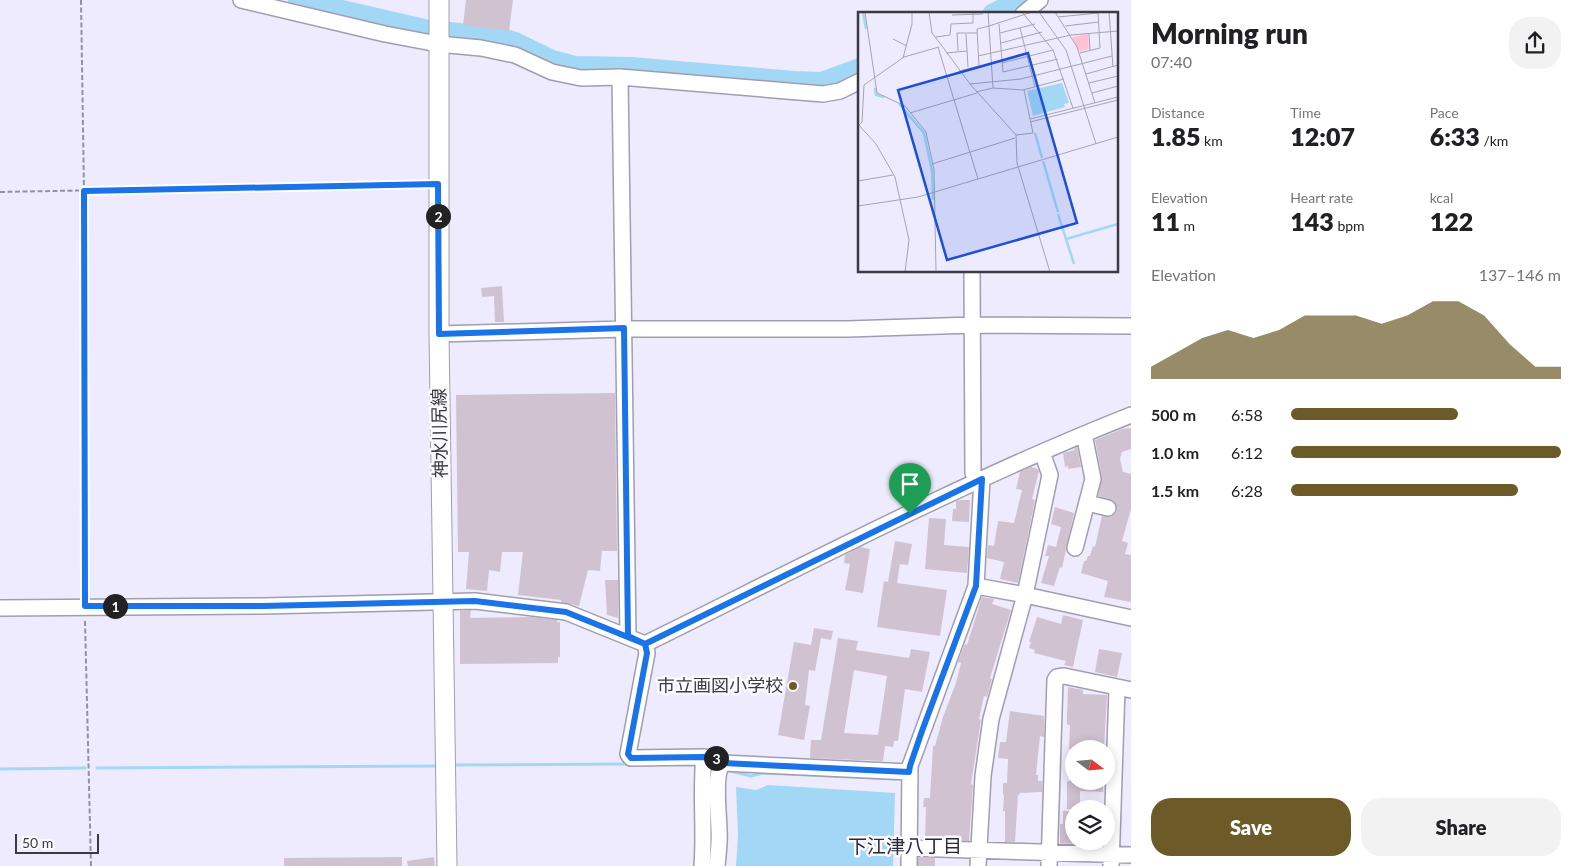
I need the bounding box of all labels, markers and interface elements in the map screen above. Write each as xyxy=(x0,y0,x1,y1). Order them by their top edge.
inset map xyxy=(858,12,1118,272)
text: Morning run xyxy=(1151,16,1308,50)
button: share xyxy=(1509,17,1561,69)
text: 07:40 xyxy=(1151,52,1192,71)
text: Distance xyxy=(1151,104,1205,121)
text: Time xyxy=(1290,104,1321,121)
text: Pace xyxy=(1430,104,1459,121)
text: 1.85 xyxy=(1151,121,1200,151)
text: 12:07 xyxy=(1290,121,1355,151)
text: 6:33 xyxy=(1430,121,1480,151)
text: km xyxy=(1200,132,1223,149)
text: /km xyxy=(1480,132,1508,149)
text: Elevation xyxy=(1151,189,1208,206)
text: Heart rate xyxy=(1290,189,1353,206)
text: kcal xyxy=(1430,189,1453,206)
pin: 2 xyxy=(426,204,450,228)
text: 11 xyxy=(1151,206,1180,236)
text: 143 xyxy=(1290,206,1334,236)
text: 122 xyxy=(1430,206,1473,236)
text: 2 xyxy=(434,208,443,225)
text: m xyxy=(1180,217,1195,234)
text: bpm xyxy=(1334,217,1365,234)
text: Elevation xyxy=(1151,265,1216,284)
text: 137–146 m xyxy=(1479,265,1561,284)
street label: 神水川尻線 xyxy=(427,388,451,478)
text: 500 m xyxy=(1151,405,1196,424)
text: 6:58 xyxy=(1231,405,1263,424)
text: 1.0 km xyxy=(1151,443,1199,462)
text: 6:12 xyxy=(1231,443,1263,462)
pin xyxy=(889,463,931,514)
icon: arrive xyxy=(896,470,924,498)
text: 1.5 km xyxy=(1151,481,1199,500)
text: 6:28 xyxy=(1231,481,1263,500)
pin: 1 xyxy=(102,594,128,618)
text: 1 xyxy=(111,598,120,615)
place label: 市立画図小学校 xyxy=(657,674,783,696)
marker: 市立画図小学校 xyxy=(787,680,799,692)
north arrow xyxy=(1065,740,1115,790)
map controls xyxy=(1065,740,1115,850)
pin: 3 xyxy=(704,746,728,770)
text: 3 xyxy=(712,750,721,767)
button: Save xyxy=(1151,798,1351,856)
button: Share xyxy=(1361,798,1561,856)
button: layers xyxy=(1065,800,1115,850)
scale bar xyxy=(15,831,99,854)
text: 50 m xyxy=(22,834,53,851)
district label: 下江津八丁目 xyxy=(848,834,962,857)

